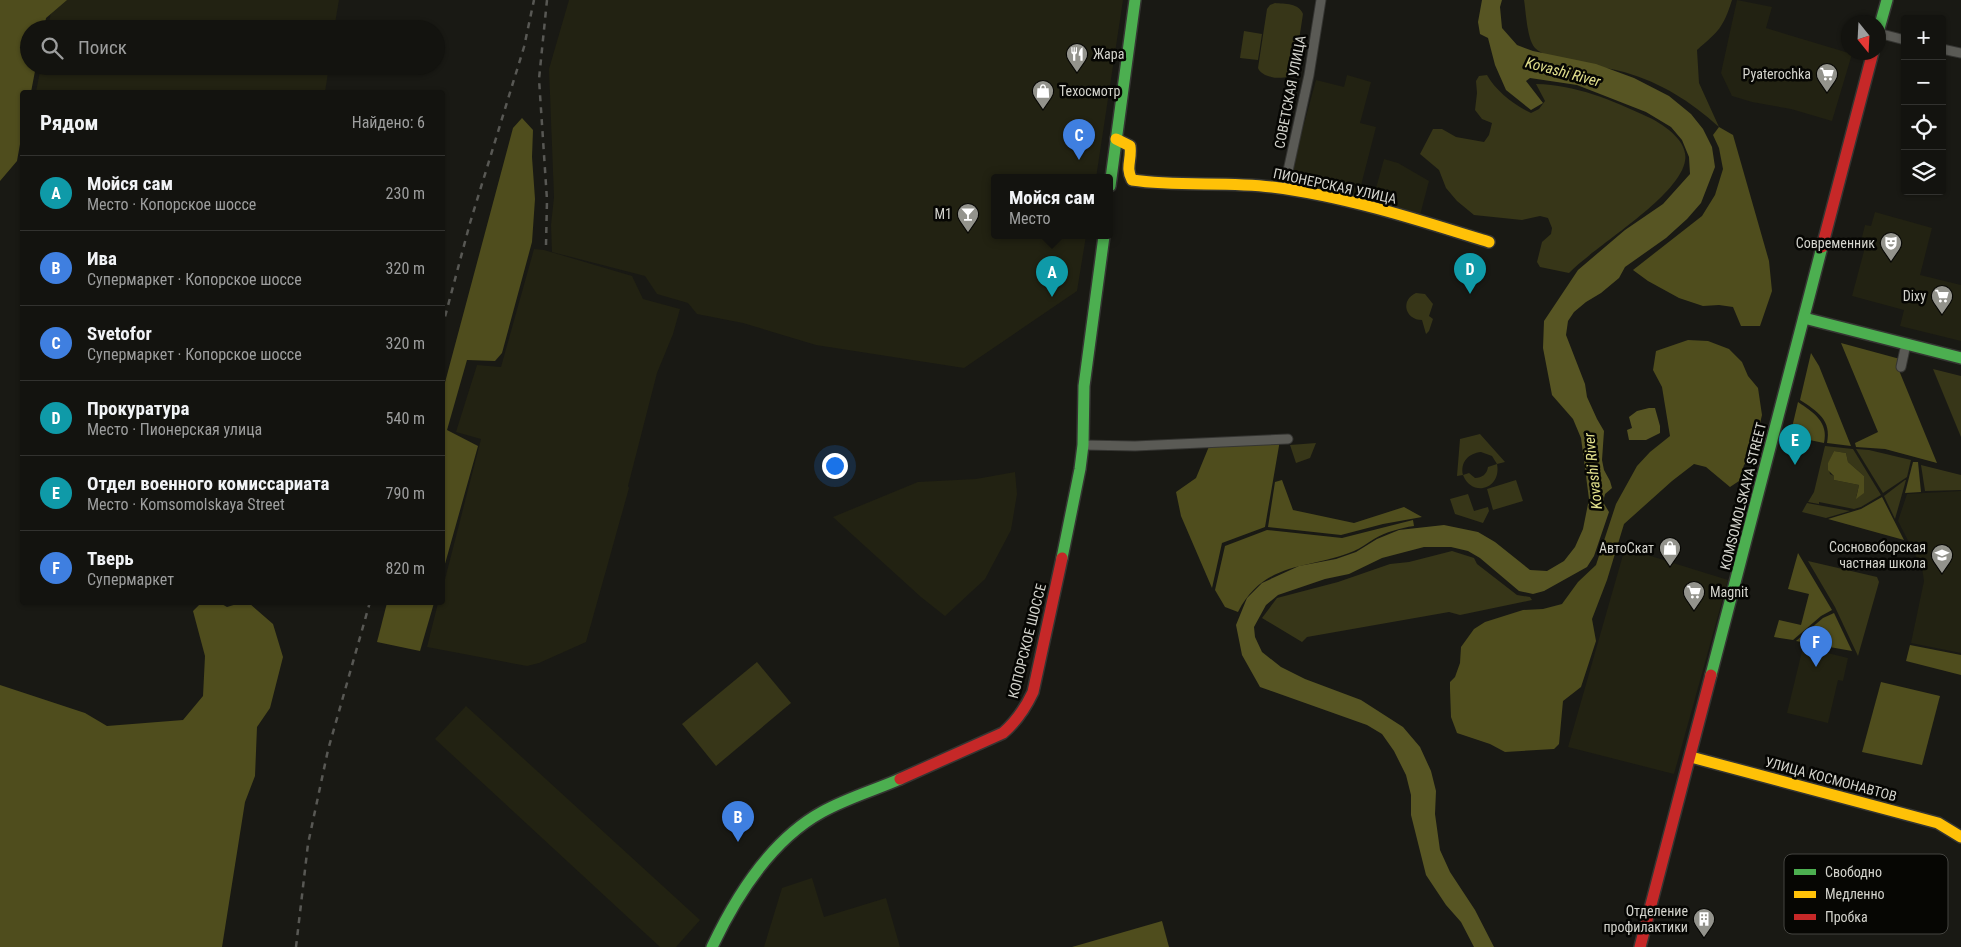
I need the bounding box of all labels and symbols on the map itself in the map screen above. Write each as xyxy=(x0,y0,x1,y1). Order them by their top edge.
north arrow xyxy=(1841,15,1886,60)
street label: СОВЕТСКАЯ УЛИЦА xyxy=(1271,34,1309,150)
restaurant icon: Жара xyxy=(1065,42,1089,73)
place label: Жара xyxy=(1093,46,1124,62)
water label: Kovashi River xyxy=(1524,53,1603,91)
supermarket icon: Pyaterochka xyxy=(1815,62,1839,93)
place label: Pyaterochka xyxy=(1743,66,1811,82)
shop icon: Техосмотр xyxy=(1031,79,1055,110)
place label: Техосмотр xyxy=(1059,83,1121,99)
pin: C xyxy=(1063,119,1095,160)
street label: ПИОНЕРСКАЯ УЛИЦА xyxy=(1272,165,1398,207)
bar icon: М1 xyxy=(956,202,980,233)
place label: М1 xyxy=(935,206,952,222)
theatre icon: Современник xyxy=(1879,231,1903,262)
place label: Современник xyxy=(1796,235,1875,251)
pin: D xyxy=(1454,253,1486,294)
pin: A xyxy=(1036,256,1068,297)
supermarket icon: Dixy xyxy=(1930,284,1954,315)
place label: Dixy xyxy=(1903,288,1926,304)
street label: KOMSOMOLSKAYA STREET xyxy=(1717,421,1769,571)
pin: E xyxy=(1779,424,1811,465)
water label: Kovashi River xyxy=(1580,431,1606,510)
your location xyxy=(822,453,848,479)
shop icon: АвтоСкат xyxy=(1658,536,1682,567)
place label: Сосновоборская частная школа xyxy=(1829,539,1926,571)
place label: АвтоСкат xyxy=(1599,540,1654,556)
school or university icon: Сосновоборская частная школа xyxy=(1930,543,1954,574)
supermarket icon: Magnit xyxy=(1682,580,1706,611)
street label: КОПОРСКОЕ ШОССЕ xyxy=(1005,582,1049,700)
place label: Magnit xyxy=(1710,584,1748,600)
pin: F xyxy=(1800,626,1832,667)
street label: УЛИЦА КОСМОНАВТОВ xyxy=(1764,754,1898,804)
pin: B xyxy=(722,801,754,842)
legend xyxy=(1784,854,1948,934)
text: Свободно xyxy=(1825,864,1882,880)
text: Медленно xyxy=(1825,886,1885,902)
place label: Отделение профилактики xyxy=(1603,903,1688,935)
building icon: Отделение профилактики xyxy=(1692,907,1716,938)
text: Пробка xyxy=(1825,909,1868,925)

